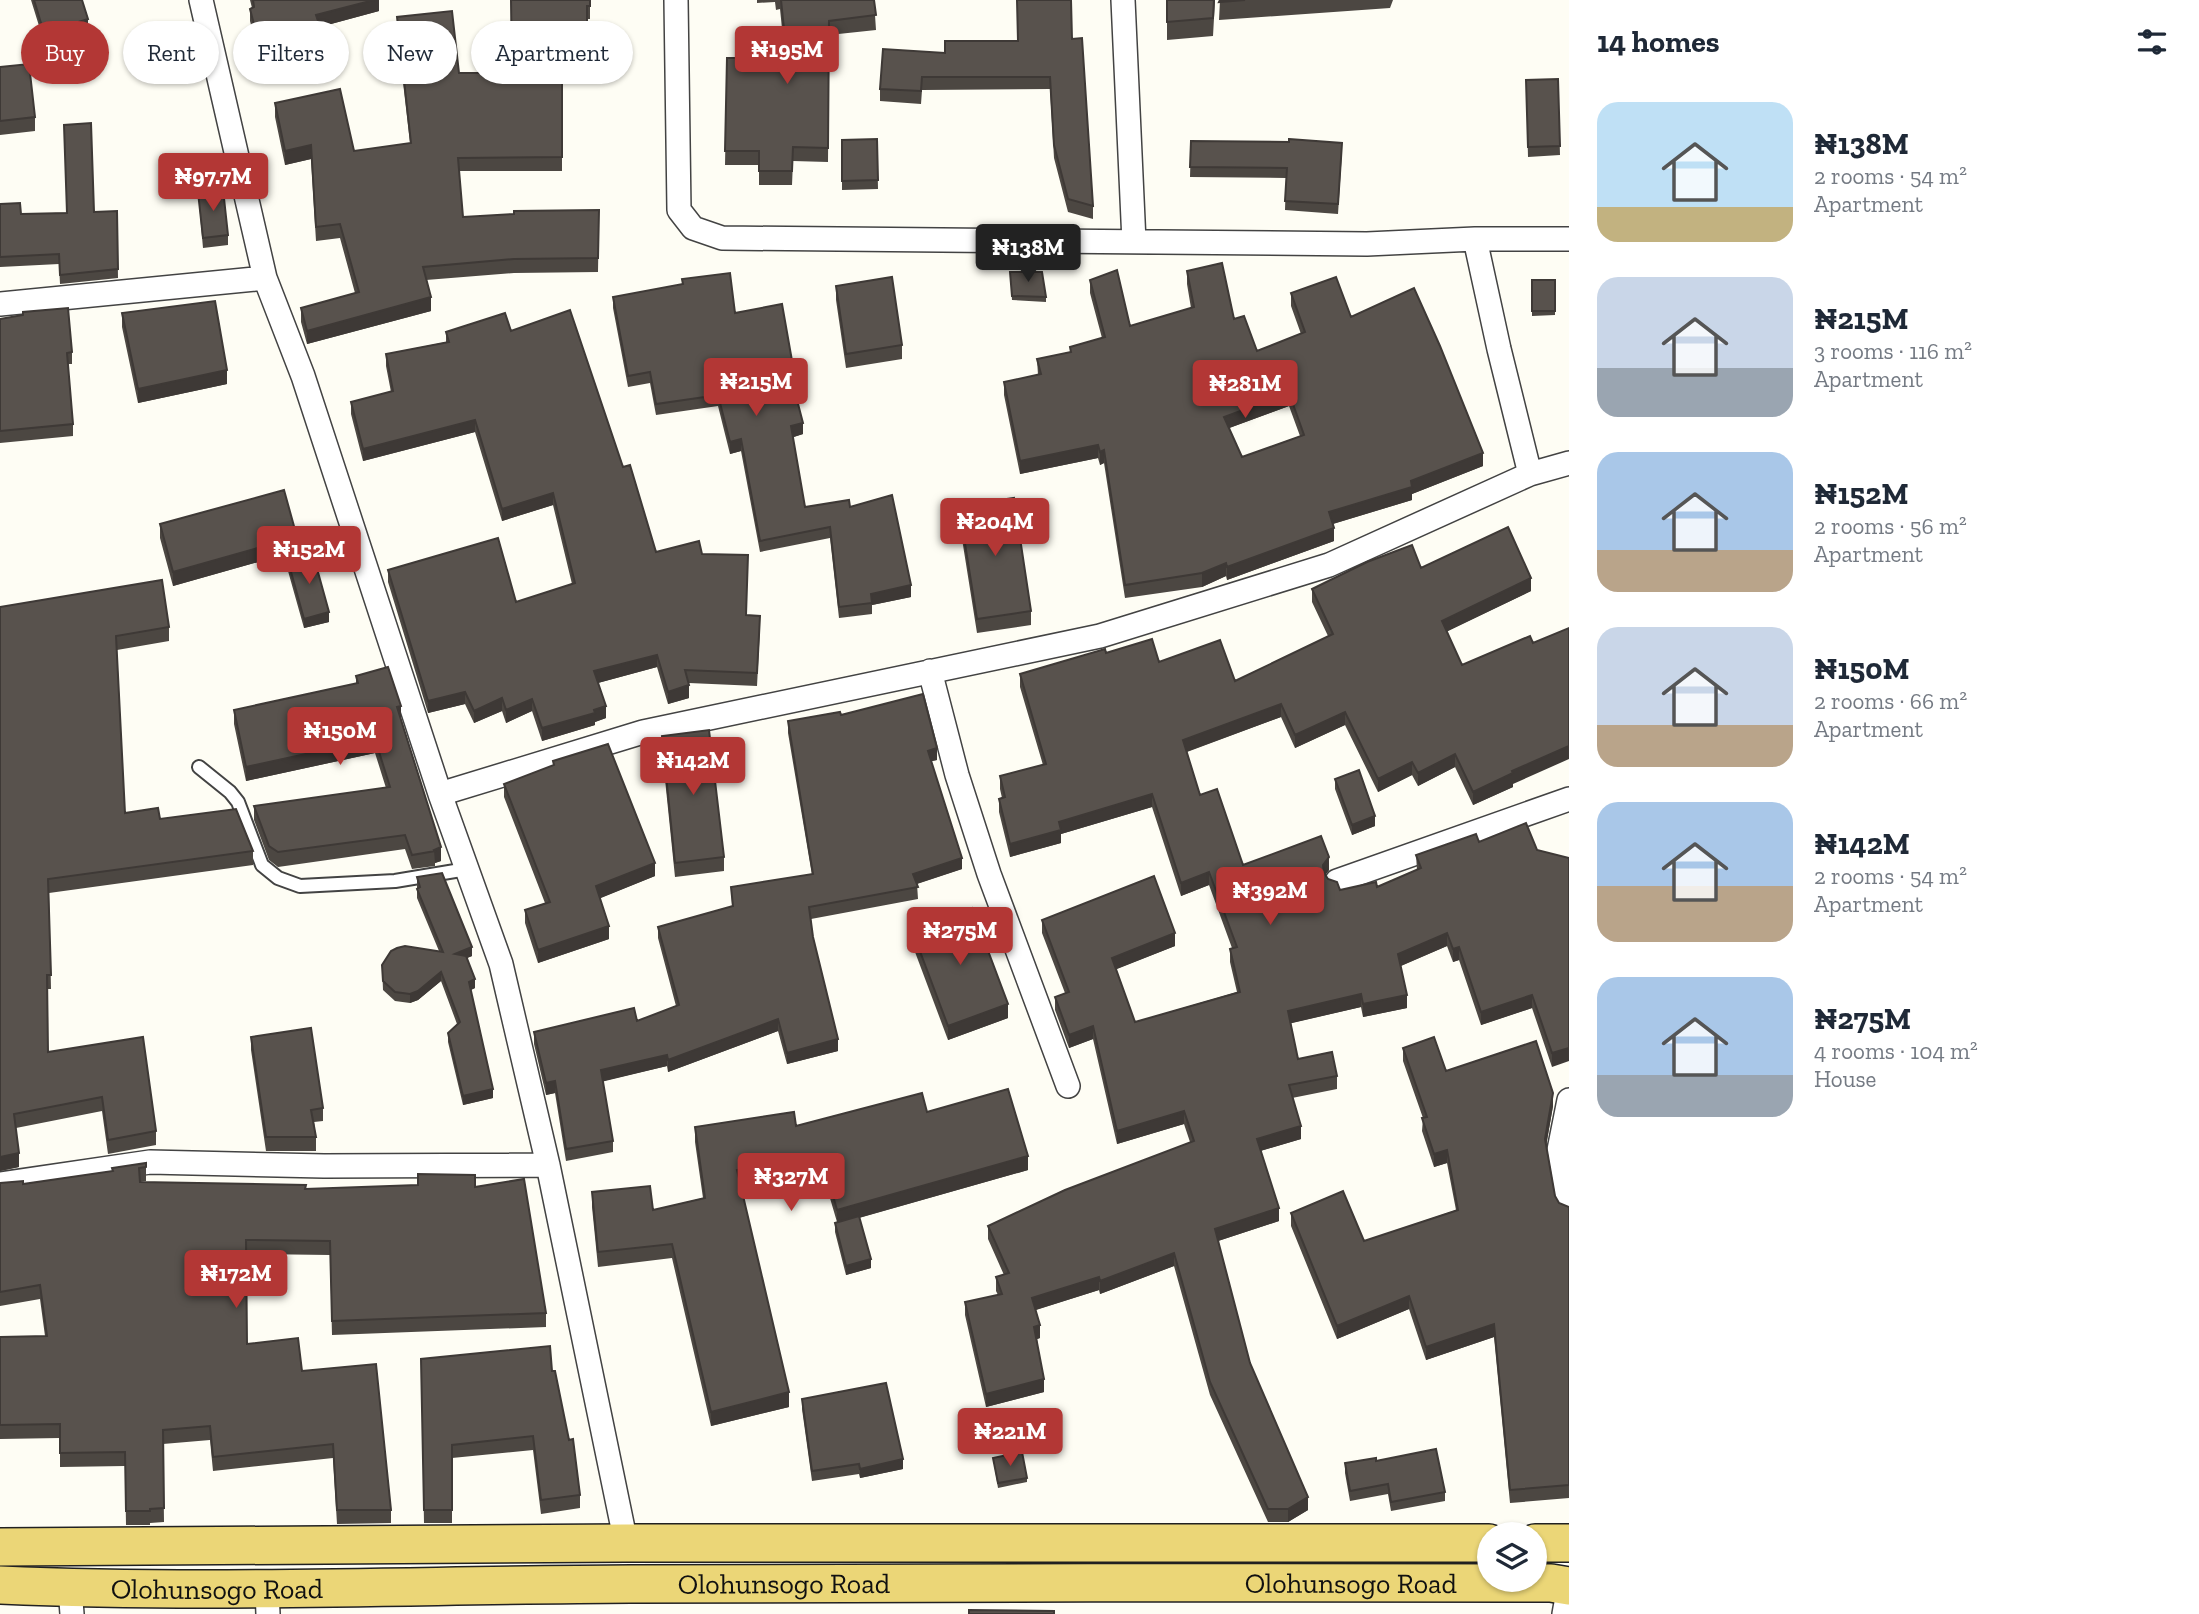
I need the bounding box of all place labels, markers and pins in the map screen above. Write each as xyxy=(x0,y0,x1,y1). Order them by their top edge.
pin: ₦195M xyxy=(738,27,836,86)
pin: ₦97.7M xyxy=(156,154,270,213)
pin: ₦138M xyxy=(979,224,1077,284)
pin: ₦215M xyxy=(707,358,805,418)
pin: ₦281M xyxy=(1196,360,1294,420)
pin: ₦204M xyxy=(946,498,1044,558)
pin: ₦152M xyxy=(260,526,358,586)
pin: ₦150M xyxy=(291,708,389,767)
pin: ₦142M xyxy=(644,738,742,797)
pin: ₦392M xyxy=(1221,867,1319,927)
pin: ₦275M xyxy=(911,908,1009,967)
pin: ₦327M xyxy=(742,1154,840,1213)
pin: ₦172M xyxy=(187,1250,285,1310)
pin: ₦221M xyxy=(961,1408,1059,1468)

